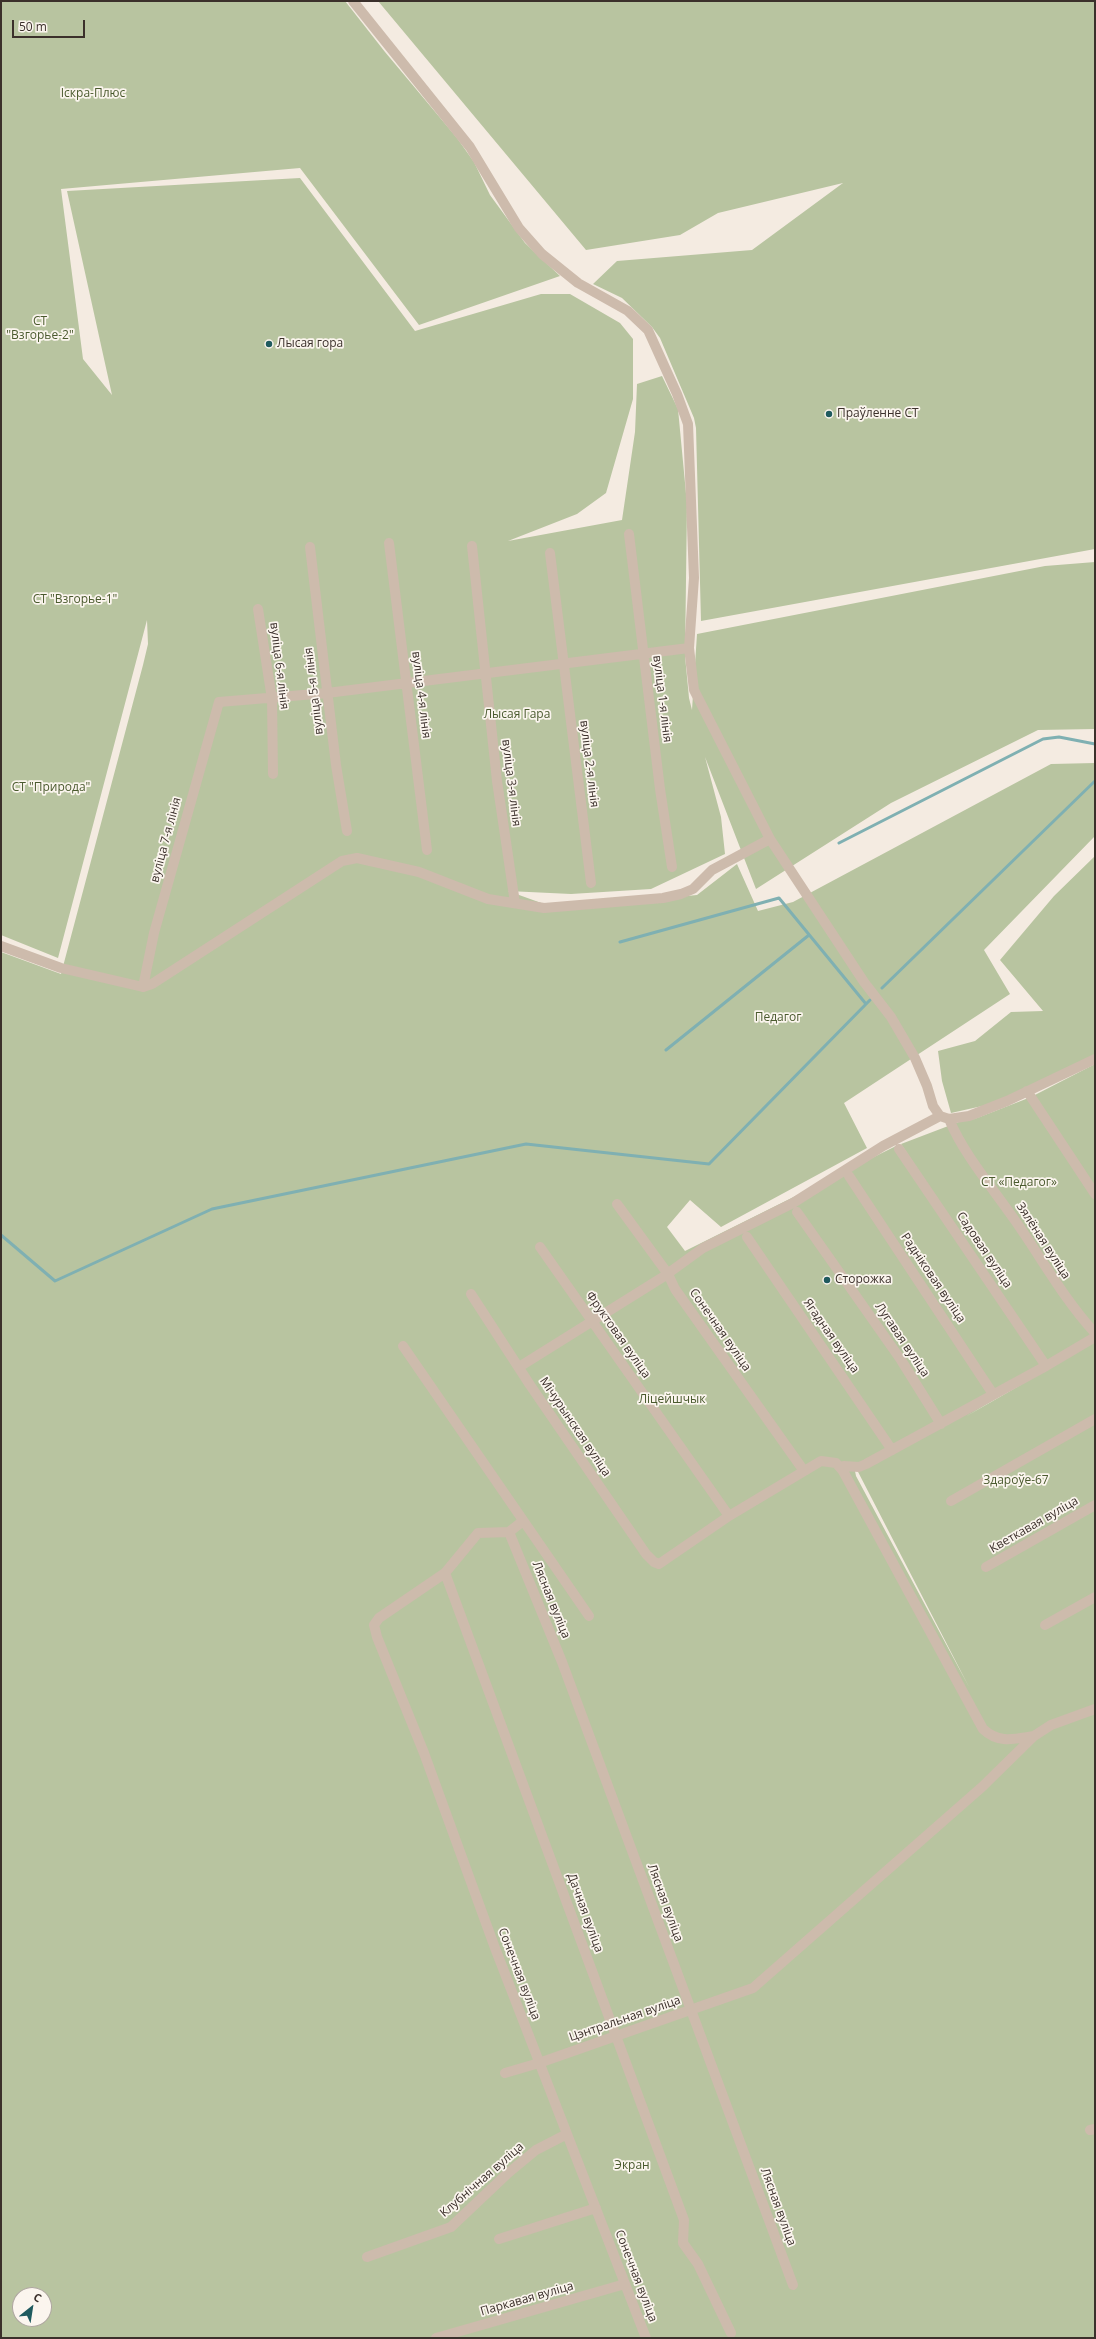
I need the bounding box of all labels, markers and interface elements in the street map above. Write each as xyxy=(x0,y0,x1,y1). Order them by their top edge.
scale bar xyxy=(14,12,87,38)
text: 50 m xyxy=(19,18,47,35)
park label: Іскра-Плюс xyxy=(61,87,125,101)
park label: СТ "Взгорье-2" xyxy=(6,315,74,343)
place label: Лысая гора xyxy=(277,337,343,351)
marker: Лысая гора xyxy=(264,339,274,349)
place label: Праўленне СТ xyxy=(837,407,919,421)
marker: Праўленне СТ xyxy=(824,409,834,419)
park label: СТ "Взгорье-1" xyxy=(33,593,117,607)
street label: вуліца 6-я лінія xyxy=(267,622,291,710)
street label: вуліца 5-я лінія xyxy=(302,647,326,735)
street label: вуліца 4-я лінія xyxy=(409,651,433,739)
street label: вуліца 1-я лінія xyxy=(650,655,674,743)
park label: Лысая Гара xyxy=(484,708,550,722)
street label: вуліца 2-я лінія xyxy=(577,720,601,808)
street label: вуліца 3-я лінія xyxy=(499,739,523,827)
park label: СТ "Природа" xyxy=(12,781,90,795)
street label: вуліца 7-я лінія xyxy=(148,796,184,884)
park label: Педагог xyxy=(755,1011,801,1025)
park label: СТ «Педагог» xyxy=(981,1176,1057,1190)
street label: Зялёная вуліца xyxy=(1013,1200,1073,1282)
street label: Садовая вуліца xyxy=(953,1209,1015,1291)
street label: Радніковая вуліца xyxy=(898,1230,968,1326)
place label: Сторожка xyxy=(835,1273,892,1287)
marker: Сторожка xyxy=(822,1275,832,1285)
street label: Сонечная вуліца xyxy=(686,1286,754,1374)
street label: Фруктовая вуліца xyxy=(583,1289,653,1381)
street label: Ягадная вуліца xyxy=(800,1296,862,1376)
street label: Лугавая вуліца xyxy=(872,1300,932,1380)
street label: Мічурынская вуліца xyxy=(536,1375,614,1479)
park label: Ліцейшчык xyxy=(639,1393,705,1407)
park label: Здароўе-67 xyxy=(983,1474,1049,1488)
street label: Кветкавая вуліца xyxy=(987,1494,1081,1556)
street label: Лясная вуліца xyxy=(529,1559,573,1641)
street label: Лясная вуліца xyxy=(644,1862,686,1944)
street label: Дачная вуліца xyxy=(564,1871,606,1955)
street label: Сонечная вуліца xyxy=(495,1926,543,2022)
street label: Цэнтральная вуліца xyxy=(567,1993,683,2045)
street label: Клубнічная вуліца xyxy=(437,2140,527,2220)
park label: Экран xyxy=(614,2159,650,2173)
street label: Лясная вуліца xyxy=(757,2166,799,2248)
street label: Сонечная вуліца xyxy=(612,2228,660,2324)
street label: Паркавая вуліца xyxy=(479,2279,575,2319)
north arrow xyxy=(12,2287,52,2327)
text: С xyxy=(31,2289,45,2305)

